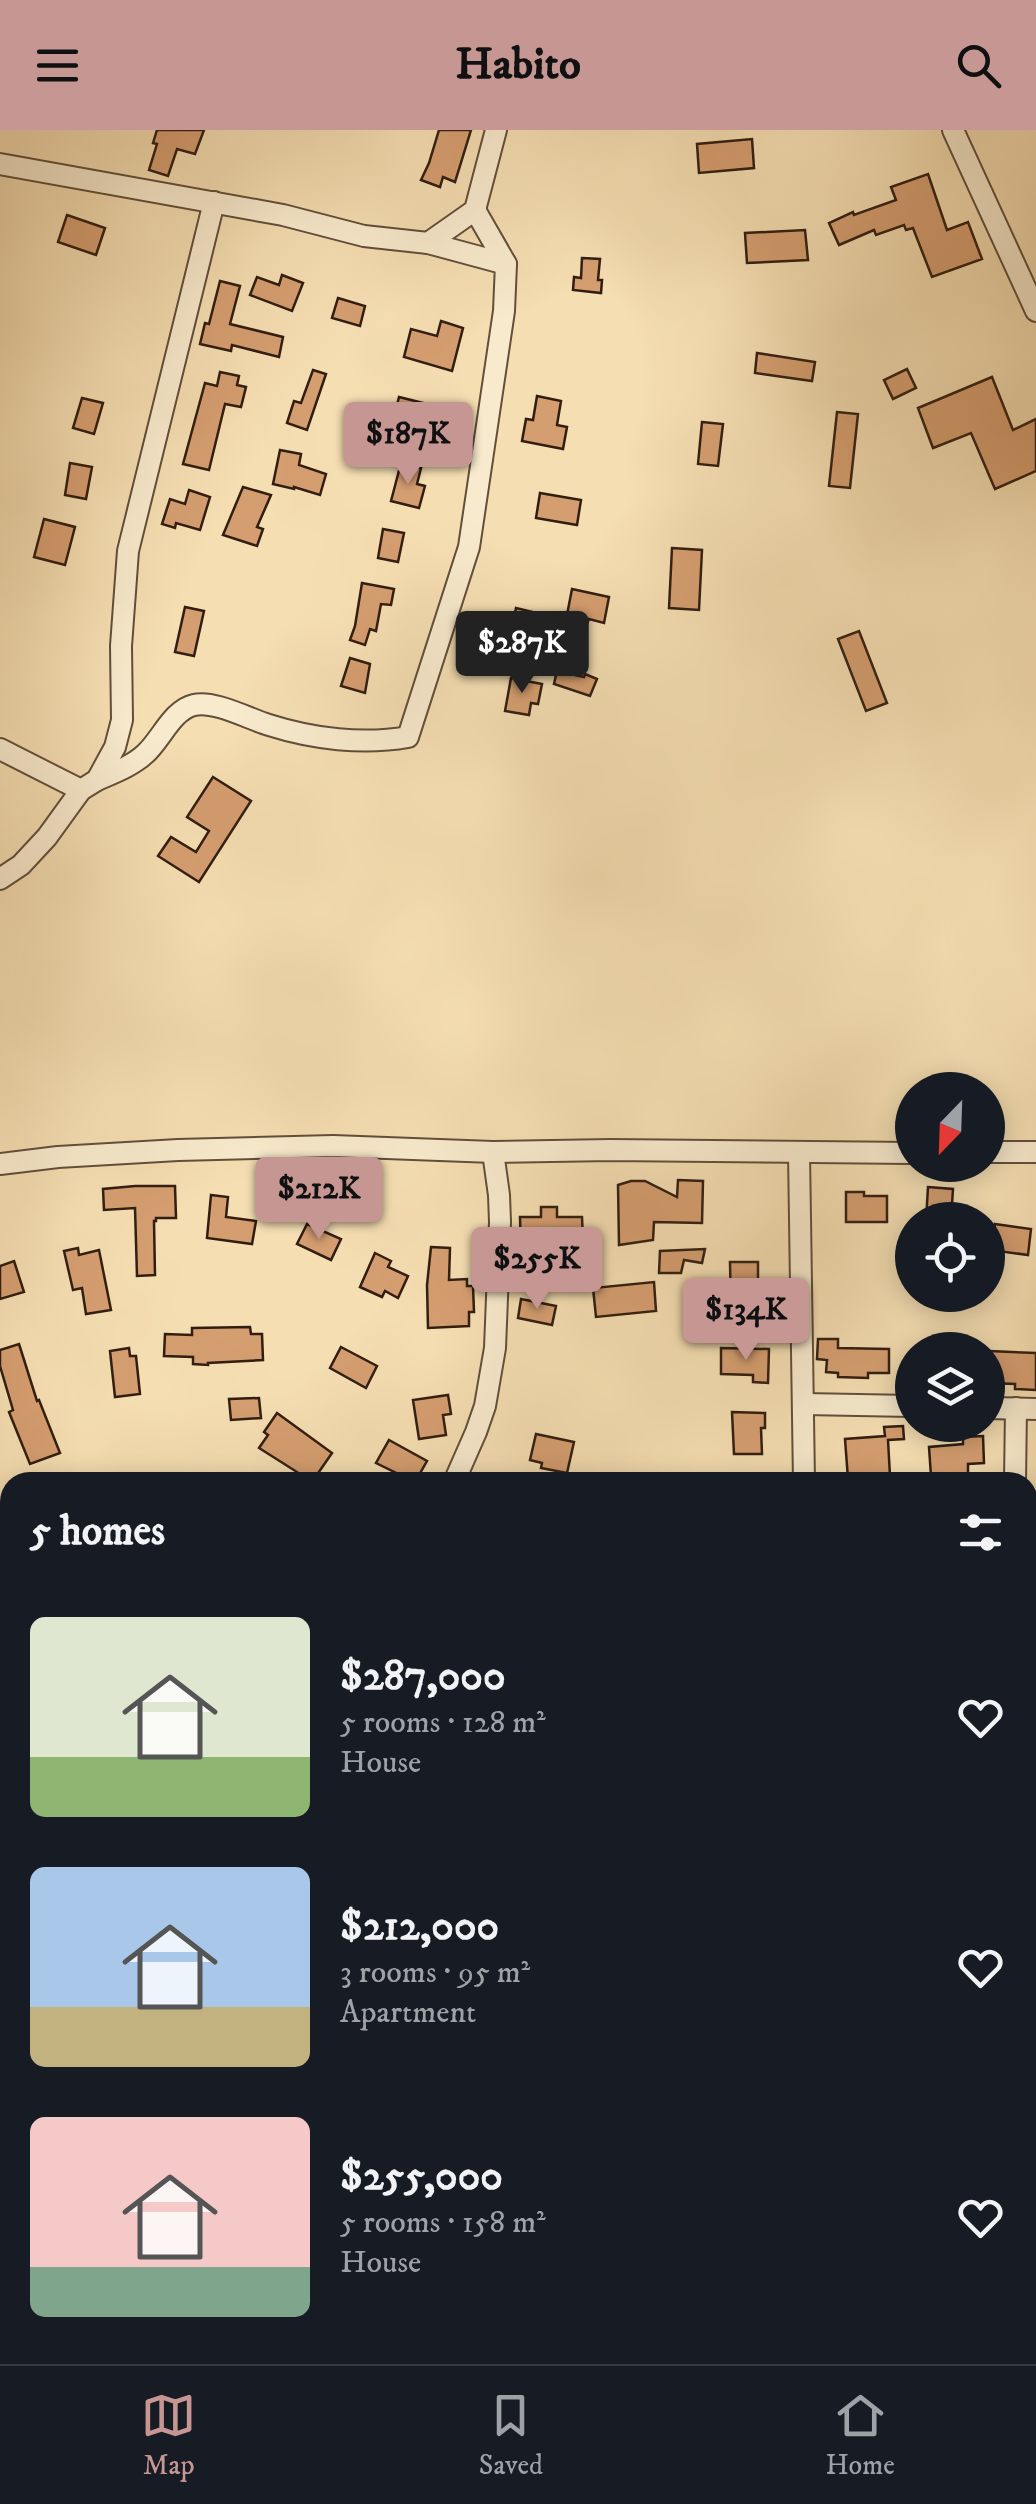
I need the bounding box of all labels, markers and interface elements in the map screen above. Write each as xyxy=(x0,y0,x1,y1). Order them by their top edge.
text: Habito xyxy=(455,37,581,93)
icon: menu xyxy=(30,38,85,93)
icon: search xyxy=(951,38,1006,93)
pin: $187K xyxy=(338,402,478,487)
text: $187K xyxy=(366,414,450,454)
pin: $287K xyxy=(452,611,592,696)
text: $287K xyxy=(478,623,566,663)
north arrow xyxy=(895,1072,1005,1182)
map controls xyxy=(895,1072,1005,1442)
pin: $212K xyxy=(249,1157,389,1242)
text: $212K xyxy=(277,1169,361,1209)
button: locate xyxy=(895,1202,1005,1312)
pin: $255K xyxy=(467,1227,607,1312)
text: $255K xyxy=(493,1239,581,1279)
pin: $134K xyxy=(676,1278,816,1363)
text: $134K xyxy=(705,1290,787,1330)
button: layers xyxy=(895,1332,1005,1442)
icon: filters xyxy=(953,1505,1008,1560)
text: 5 homes xyxy=(30,1506,165,1558)
text: $287,000 xyxy=(340,1651,506,1703)
icon: home xyxy=(110,1657,230,1777)
icon: heart xyxy=(953,1690,1008,1745)
text: 5 rooms · 128 m² xyxy=(340,1703,546,1743)
text: House xyxy=(340,1743,421,1783)
text: $212,000 xyxy=(340,1901,499,1953)
icon: home xyxy=(110,1907,230,2027)
icon: heart xyxy=(953,1940,1008,1995)
text: 3 rooms · 95 m² xyxy=(340,1953,530,1993)
text: Apartment xyxy=(340,1993,476,2033)
text: $255,000 xyxy=(340,2151,503,2203)
icon: home xyxy=(110,2157,230,2277)
icon: heart xyxy=(953,2190,1008,2245)
text: 5 rooms · 158 m² xyxy=(340,2203,546,2243)
text: House xyxy=(340,2243,421,2283)
tab: Map xyxy=(141,2388,196,2483)
tab: Saved xyxy=(479,2388,543,2483)
tab: Home xyxy=(826,2388,895,2483)

